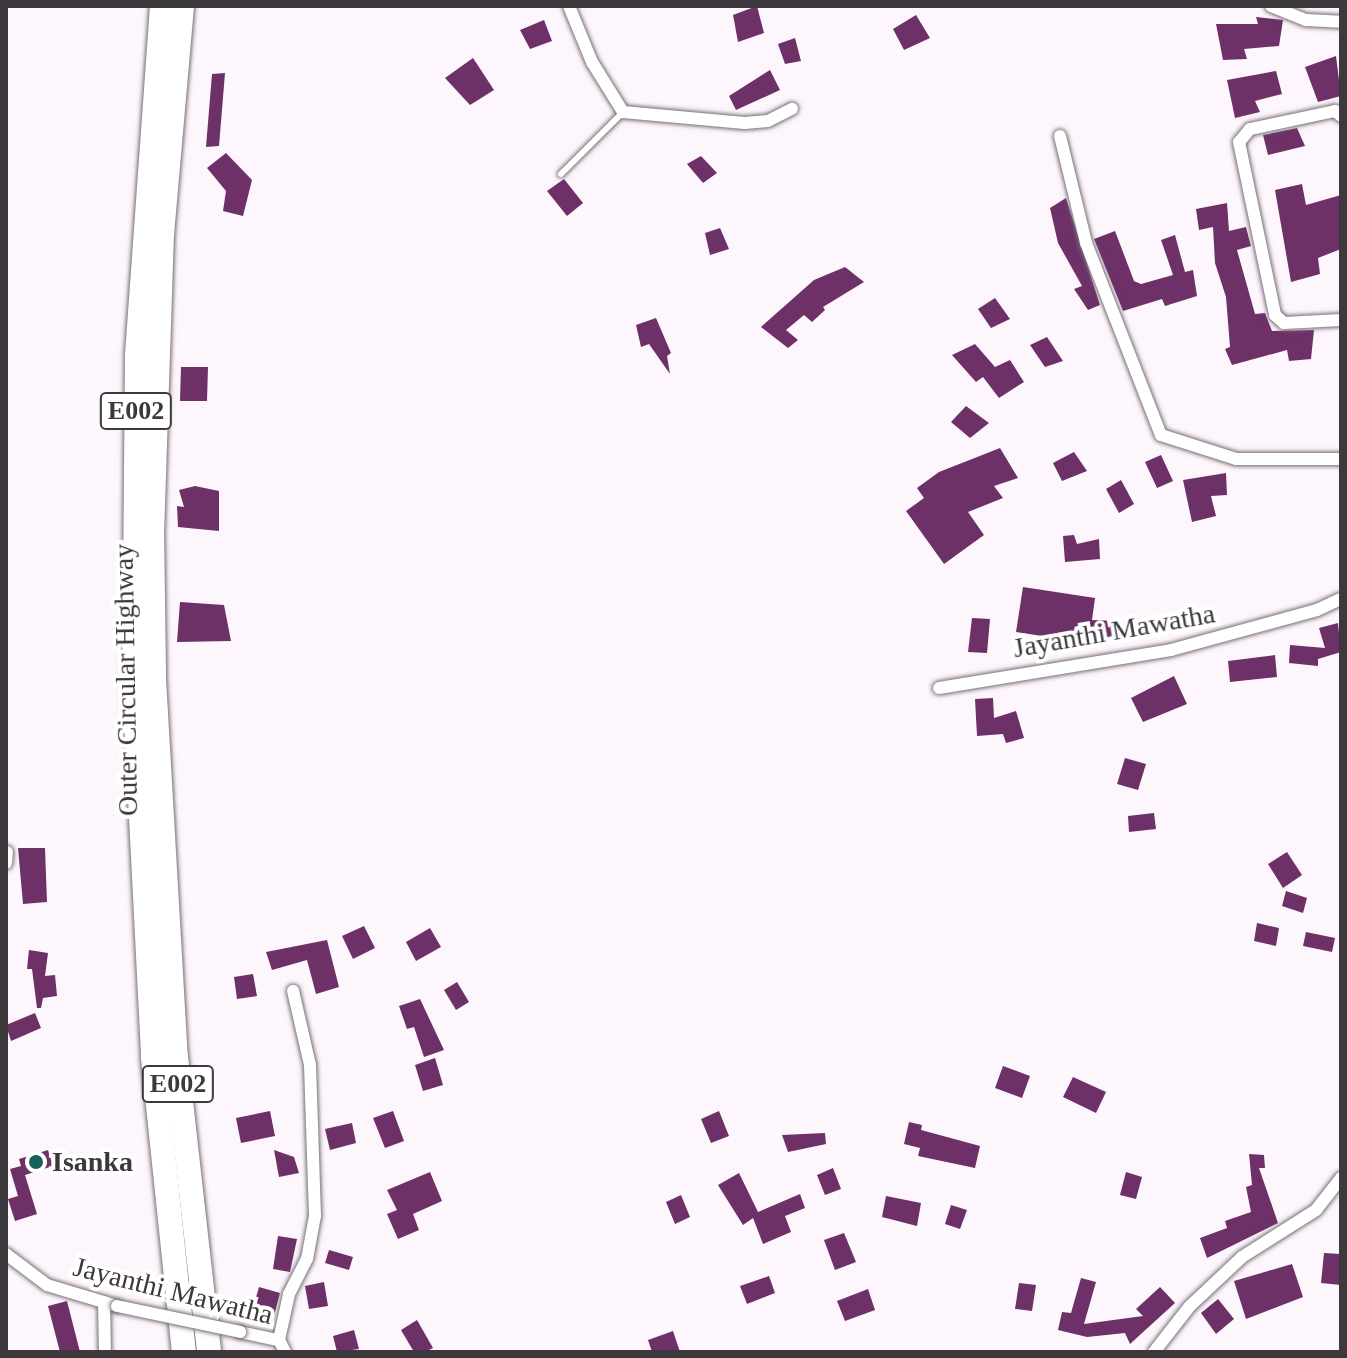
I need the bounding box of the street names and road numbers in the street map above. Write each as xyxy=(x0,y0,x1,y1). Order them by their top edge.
road number: E002 xyxy=(98,389,174,433)
street label: Outer Circular Highway xyxy=(107,544,145,816)
street label: Jayanthi Mawatha xyxy=(1010,597,1218,665)
road number: E002 xyxy=(140,1062,216,1106)
street label: Jayanthi Mawatha xyxy=(70,1250,276,1332)

